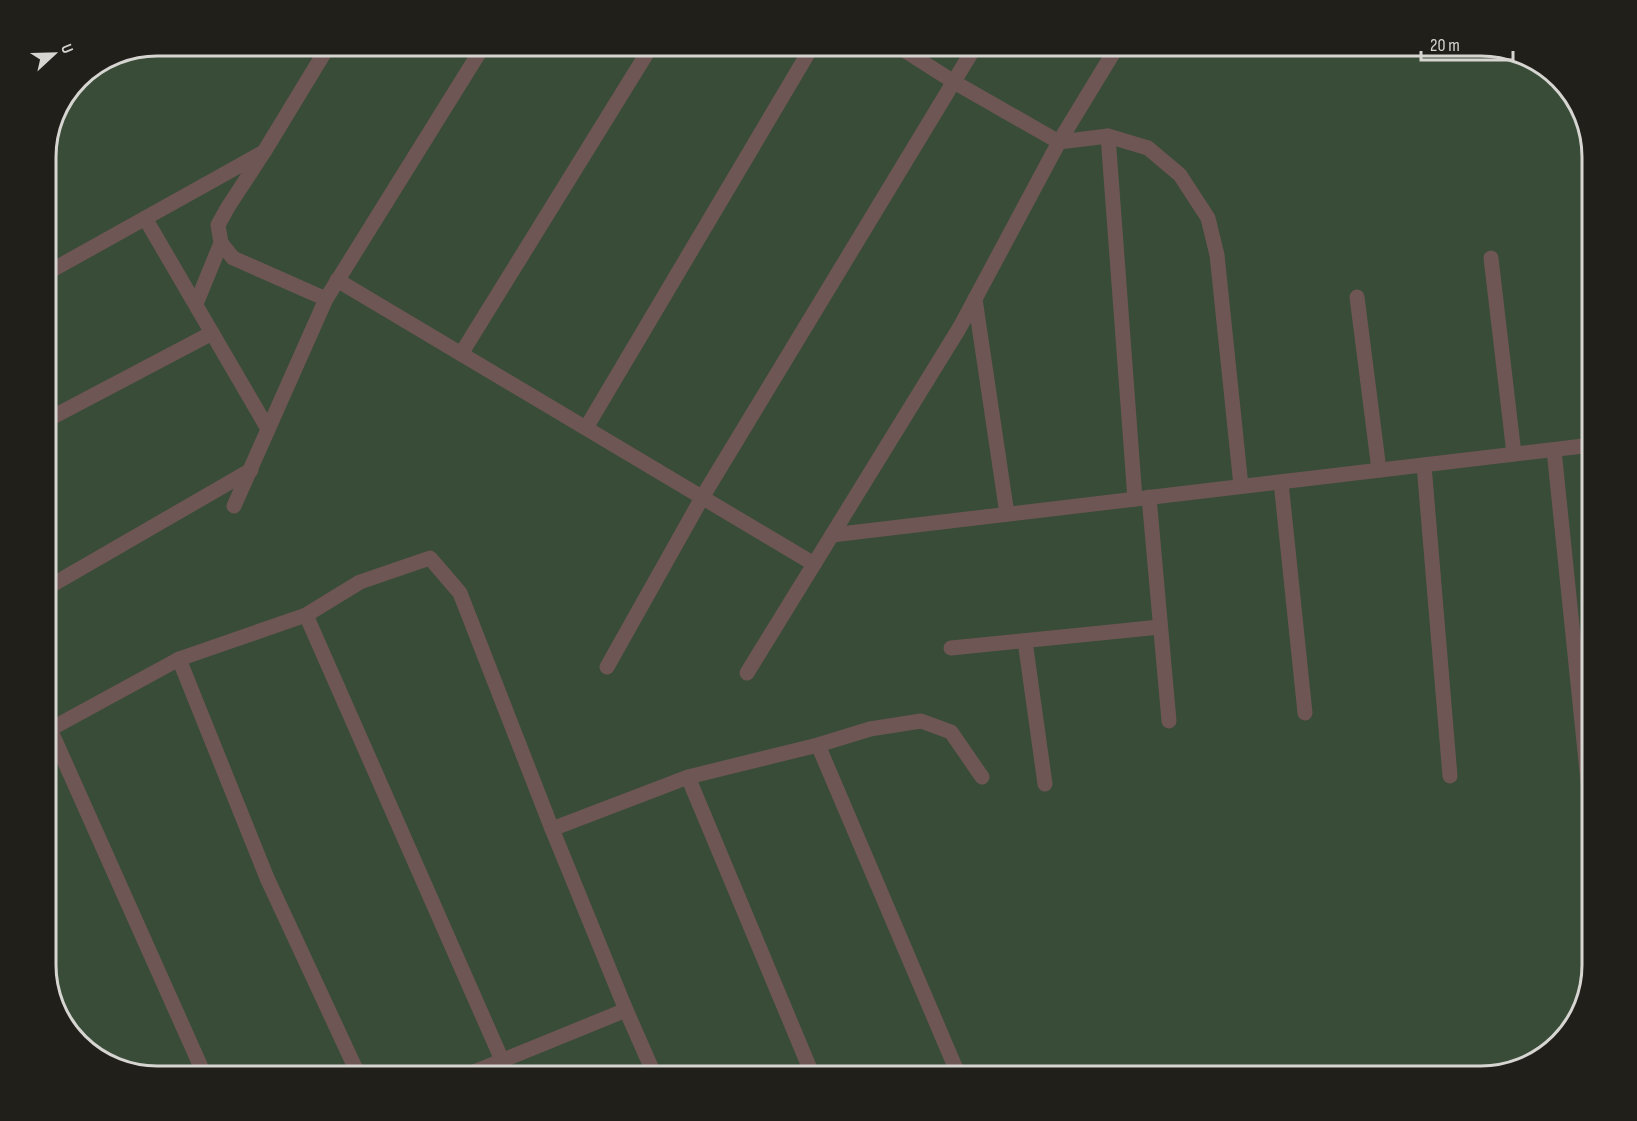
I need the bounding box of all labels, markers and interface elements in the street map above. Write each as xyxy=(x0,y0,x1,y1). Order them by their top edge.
north arrow xyxy=(24,24,84,84)
scale bar xyxy=(1421,24,1512,62)
text: 20 m xyxy=(1430,35,1460,56)
text: U xyxy=(56,42,77,56)

